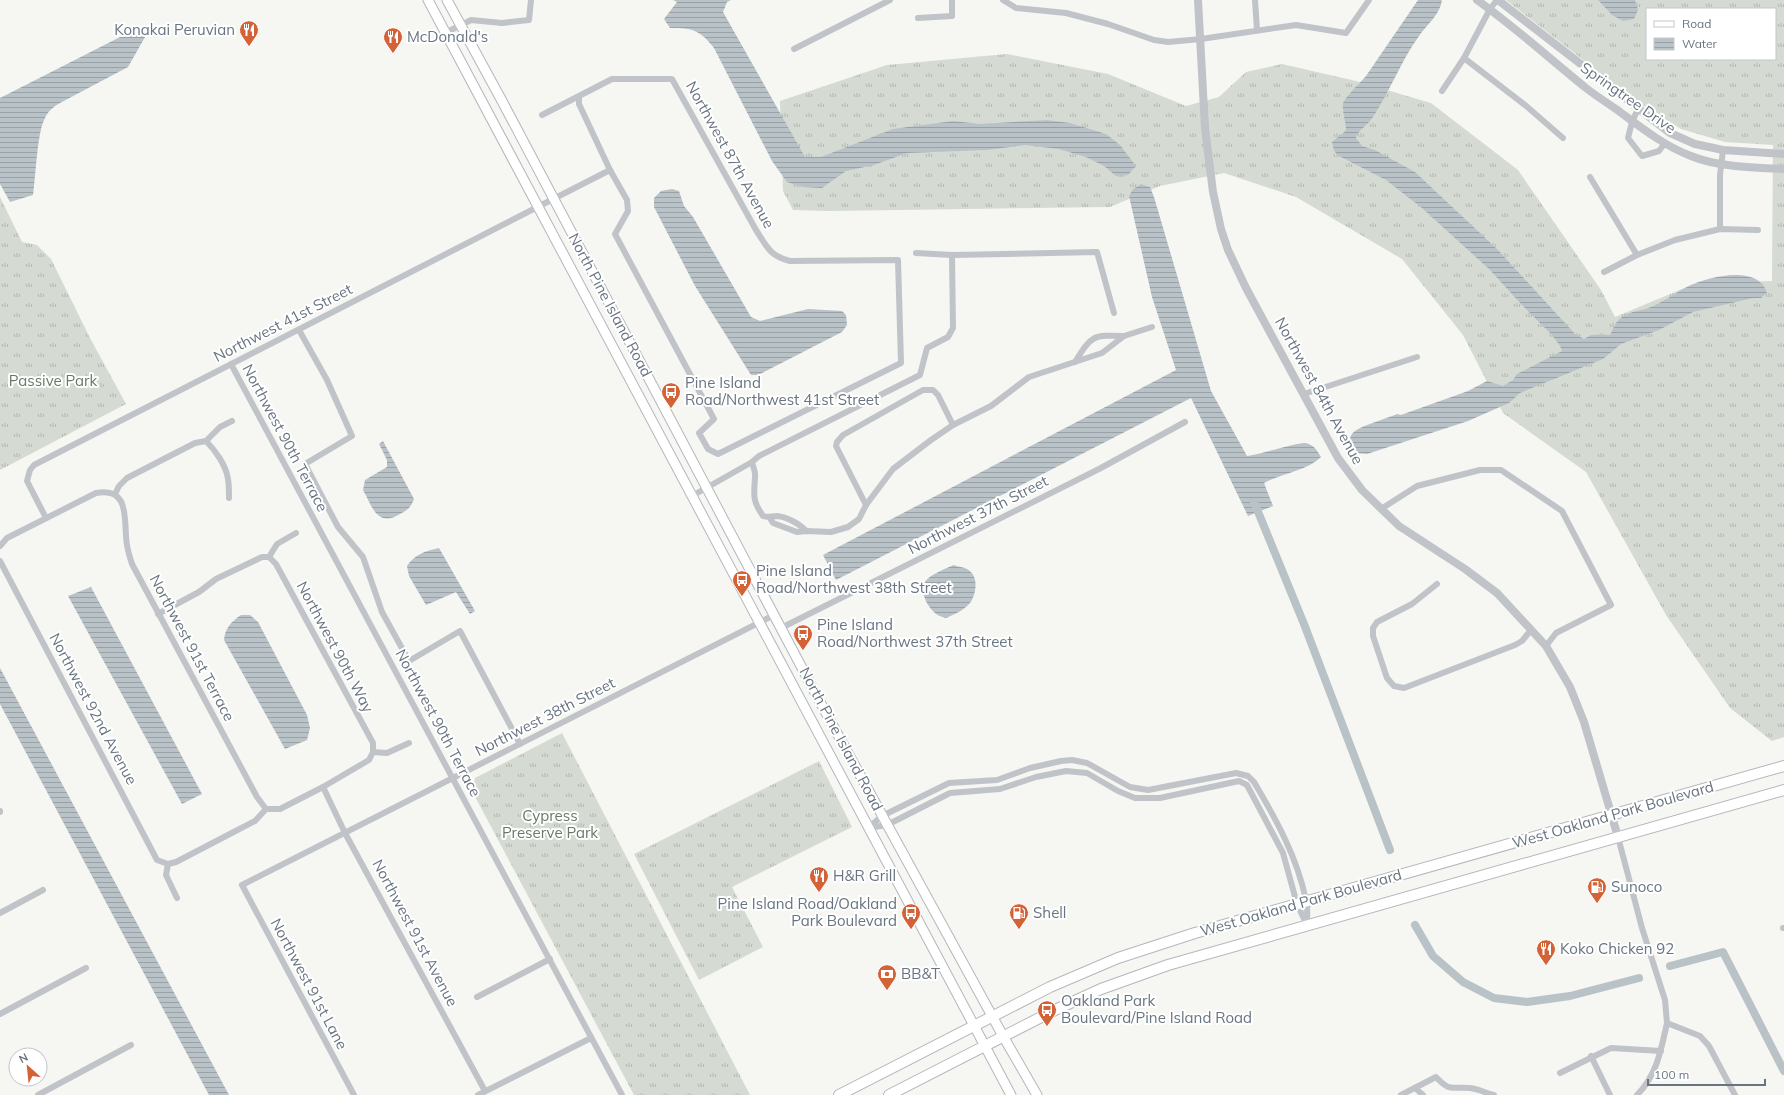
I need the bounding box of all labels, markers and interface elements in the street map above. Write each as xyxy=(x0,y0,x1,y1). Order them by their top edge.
legend xyxy=(1646,8,1776,60)
text: Road xyxy=(1682,16,1711,31)
restaurant icon: Konakai Peruvian xyxy=(238,19,260,47)
place label: Konakai Peruvian xyxy=(114,20,235,39)
restaurant icon: McDonald's xyxy=(382,26,404,54)
place label: McDonald's xyxy=(407,27,488,46)
text: Water xyxy=(1682,36,1718,51)
street label: Springtree Drive xyxy=(1577,58,1680,138)
street label: Northwest 87th Avenue xyxy=(682,78,779,232)
street label: North Pine Island Road xyxy=(564,230,656,380)
street label: Northwest 41st Street xyxy=(210,279,355,366)
street label: Northwest 84th Avenue xyxy=(1271,314,1368,468)
street label: Northwest 90th Terrace xyxy=(238,361,332,515)
park label: Passive Park xyxy=(9,371,97,390)
place label: Pine Island Road/Northwest 41st Street xyxy=(685,373,879,409)
bus stop icon: Pine Island Road/Northwest 41st Street xyxy=(660,381,682,409)
street label: Northwest 37th Street xyxy=(905,471,1051,558)
place label: Pine Island Road/Northwest 38th Street xyxy=(756,561,952,597)
bus stop icon: Pine Island Road/Northwest 38th Street xyxy=(731,569,753,597)
street label: Northwest 91st Terrace xyxy=(146,571,239,724)
street label: Northwest 90th Way xyxy=(293,578,378,716)
place label: Pine Island Road/Northwest 37th Street xyxy=(817,615,1013,651)
bus stop icon: Pine Island Road/Northwest 37th Street xyxy=(792,623,814,651)
street label: Northwest 92nd Avenue xyxy=(45,630,142,788)
street label: Northwest 90th Terrace xyxy=(391,646,485,800)
street label: North Pine Island Road xyxy=(795,664,887,814)
street label: Northwest 38th Street xyxy=(472,673,618,760)
street label: West Oakland Park Boulevard xyxy=(1510,777,1716,852)
park label: Cypress Preserve Park xyxy=(502,806,598,842)
street label: Northwest 91st Avenue xyxy=(369,856,462,1010)
restaurant icon: H&R Grill xyxy=(808,865,830,893)
street label: West Oakland Park Boulevard xyxy=(1198,865,1404,940)
place label: H&R Grill xyxy=(833,866,896,885)
fuel station icon: Sunoco xyxy=(1586,876,1608,904)
place label: Sunoco xyxy=(1611,877,1662,896)
place label: Pine Island Road/Oakland Park Boulevard xyxy=(718,894,897,930)
bus stop icon: Pine Island Road/Oakland Park Boulevard xyxy=(900,902,922,930)
fuel station icon: Shell xyxy=(1008,902,1030,930)
place label: Shell xyxy=(1033,903,1066,922)
street label: Northwest 91st Lane xyxy=(267,915,352,1053)
restaurant icon: Koko Chicken 92 xyxy=(1535,938,1557,966)
place label: Koko Chicken 92 xyxy=(1560,939,1674,958)
bank icon: BB&T xyxy=(876,963,898,991)
place label: BB&T xyxy=(901,964,940,983)
place label: Oakland Park Boulevard/Pine Island Road xyxy=(1061,991,1252,1027)
bus stop icon: Oakland Park Boulevard/Pine Island Road xyxy=(1036,999,1058,1027)
north arrow xyxy=(8,1047,48,1087)
text: N xyxy=(17,1050,30,1066)
scale bar xyxy=(1648,1061,1765,1087)
text: 100 m xyxy=(1654,1067,1689,1082)

